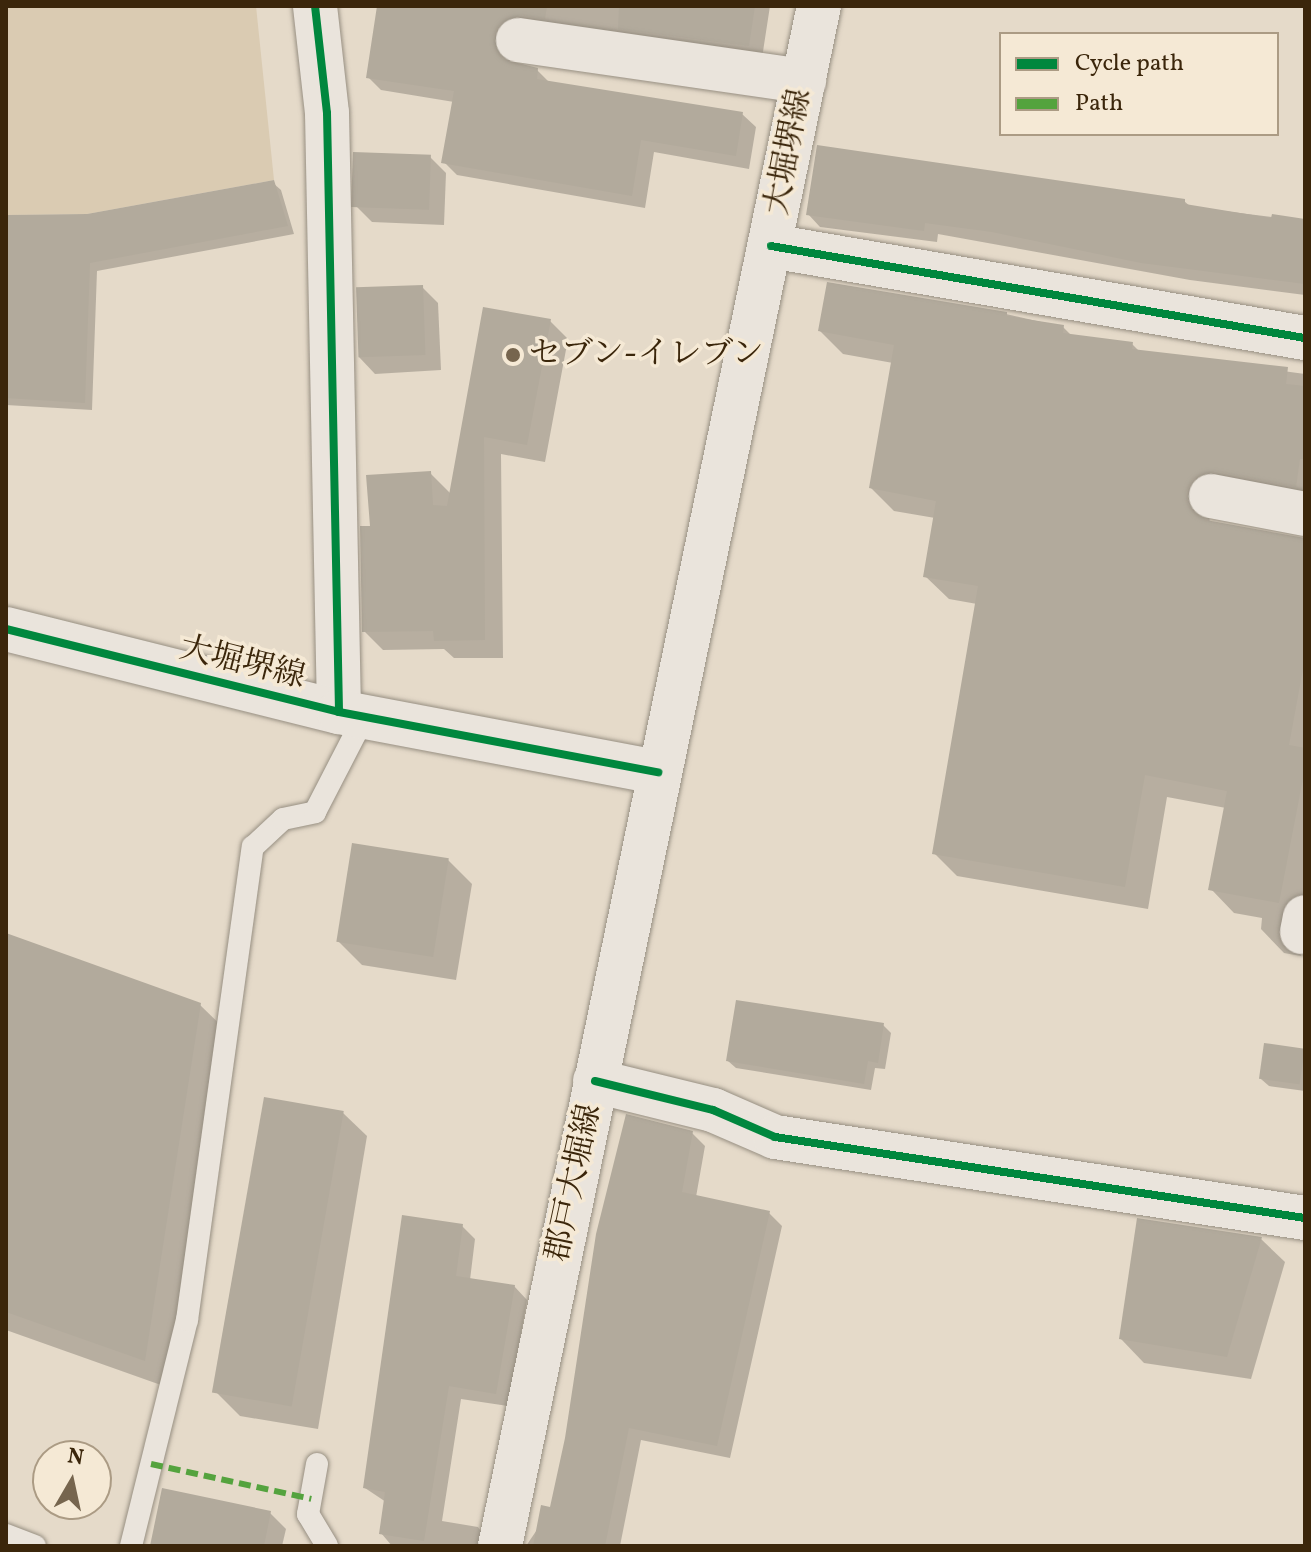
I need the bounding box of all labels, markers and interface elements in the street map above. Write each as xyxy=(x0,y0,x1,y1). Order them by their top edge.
legend xyxy=(999,32,1279,136)
text: Cycle path xyxy=(1075,47,1184,81)
street label: 大堀堺線 xyxy=(759,86,821,218)
text: Path xyxy=(1075,87,1123,121)
place label: セブン-イレブン xyxy=(529,336,766,374)
marker: セブン-イレブン xyxy=(504,346,522,364)
street label: 大堀堺線 xyxy=(175,630,309,698)
street label: 郡戸大堀線 xyxy=(540,1101,610,1265)
north arrow xyxy=(32,1440,112,1520)
text: N xyxy=(65,1441,86,1474)

